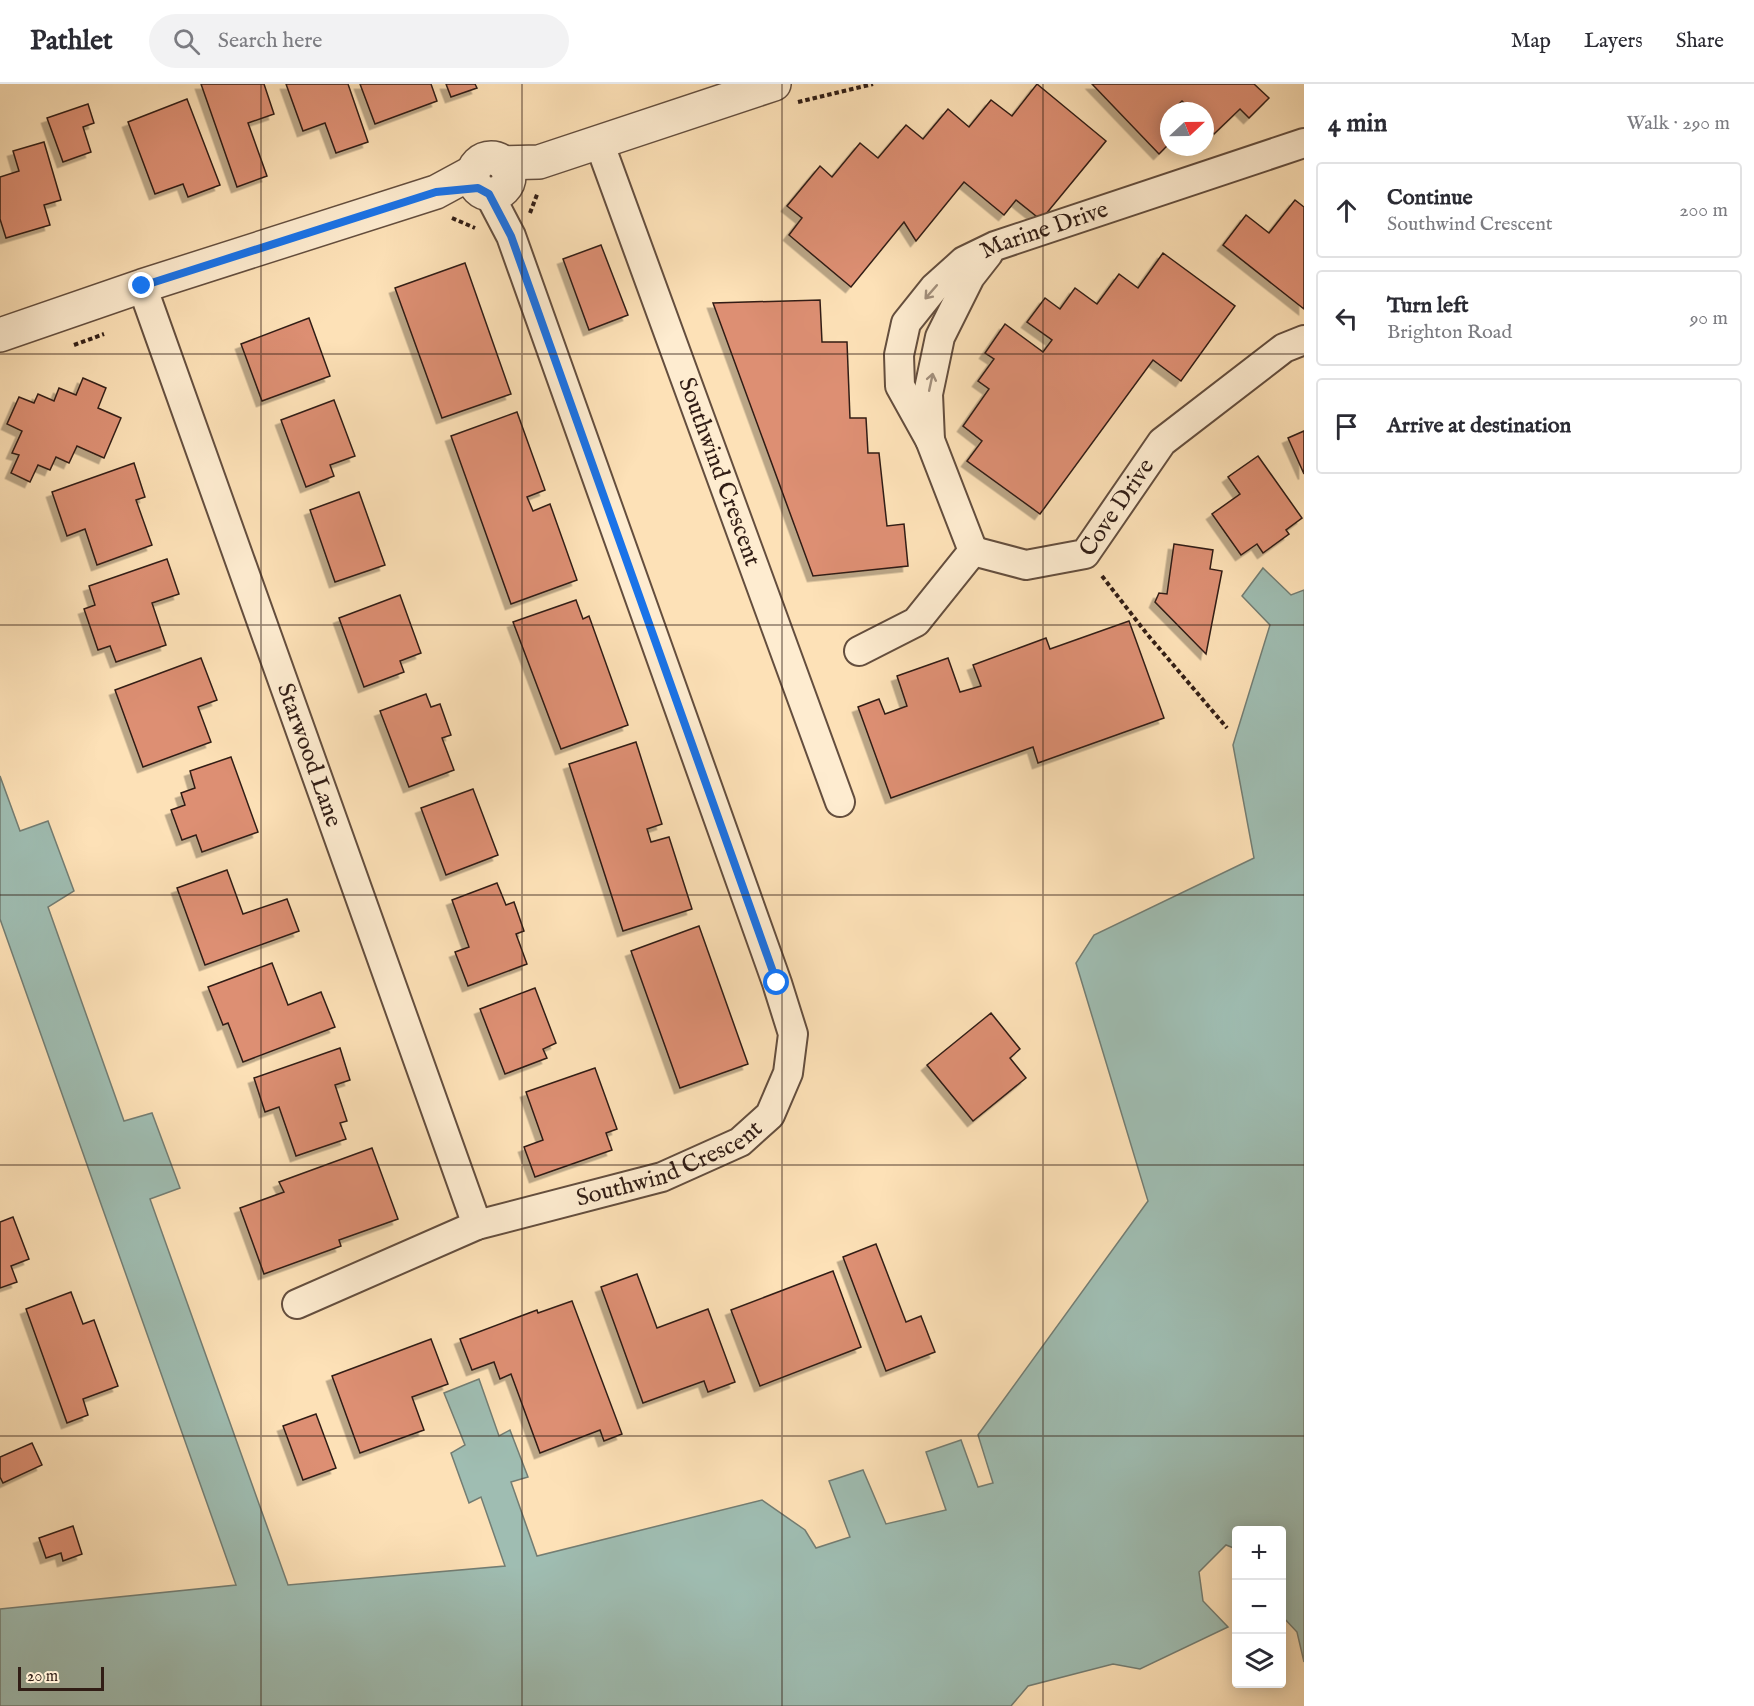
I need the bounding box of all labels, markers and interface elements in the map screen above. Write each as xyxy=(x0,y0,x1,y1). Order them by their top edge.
search box xyxy=(149,14,569,68)
text: Pathlet xyxy=(30,24,113,59)
icon: search xyxy=(170,25,203,58)
text: Search here xyxy=(218,27,322,55)
text: Map xyxy=(1511,28,1551,55)
text: Layers xyxy=(1584,28,1643,55)
text: Share xyxy=(1676,28,1724,55)
north arrow xyxy=(1160,102,1214,156)
text: 4 min xyxy=(1328,107,1387,140)
text: Walk · 290 m xyxy=(1626,111,1730,136)
text: Continue xyxy=(1387,184,1473,212)
street label: Marine Drive xyxy=(975,194,1112,266)
icon: ahead xyxy=(1330,194,1363,227)
text: 200 m xyxy=(1679,198,1728,223)
text: Southwind Crescent xyxy=(1387,212,1553,237)
route end xyxy=(128,272,154,298)
one-way arrow xyxy=(924,284,938,299)
text: Turn left xyxy=(1387,292,1469,320)
icon: left xyxy=(1330,302,1363,335)
text: 90 m xyxy=(1690,306,1728,331)
text: Brighton Road xyxy=(1387,320,1512,345)
one-way arrow xyxy=(926,372,937,392)
street label: Southwind Crescent xyxy=(671,373,768,570)
icon: arrive xyxy=(1330,410,1363,443)
text: Arrive at destination xyxy=(1387,412,1571,440)
street label: Cove Drive xyxy=(1072,453,1161,563)
street label: Starwood Lane xyxy=(269,679,349,831)
route start xyxy=(763,969,789,995)
street label: Southwind Crescent xyxy=(573,1114,769,1214)
map controls xyxy=(1232,1526,1286,1688)
button: + xyxy=(1232,1526,1286,1580)
button: − xyxy=(1232,1580,1286,1634)
button: layers xyxy=(1232,1634,1286,1688)
scale bar xyxy=(18,1664,104,1692)
text: 20 m xyxy=(27,1667,58,1687)

